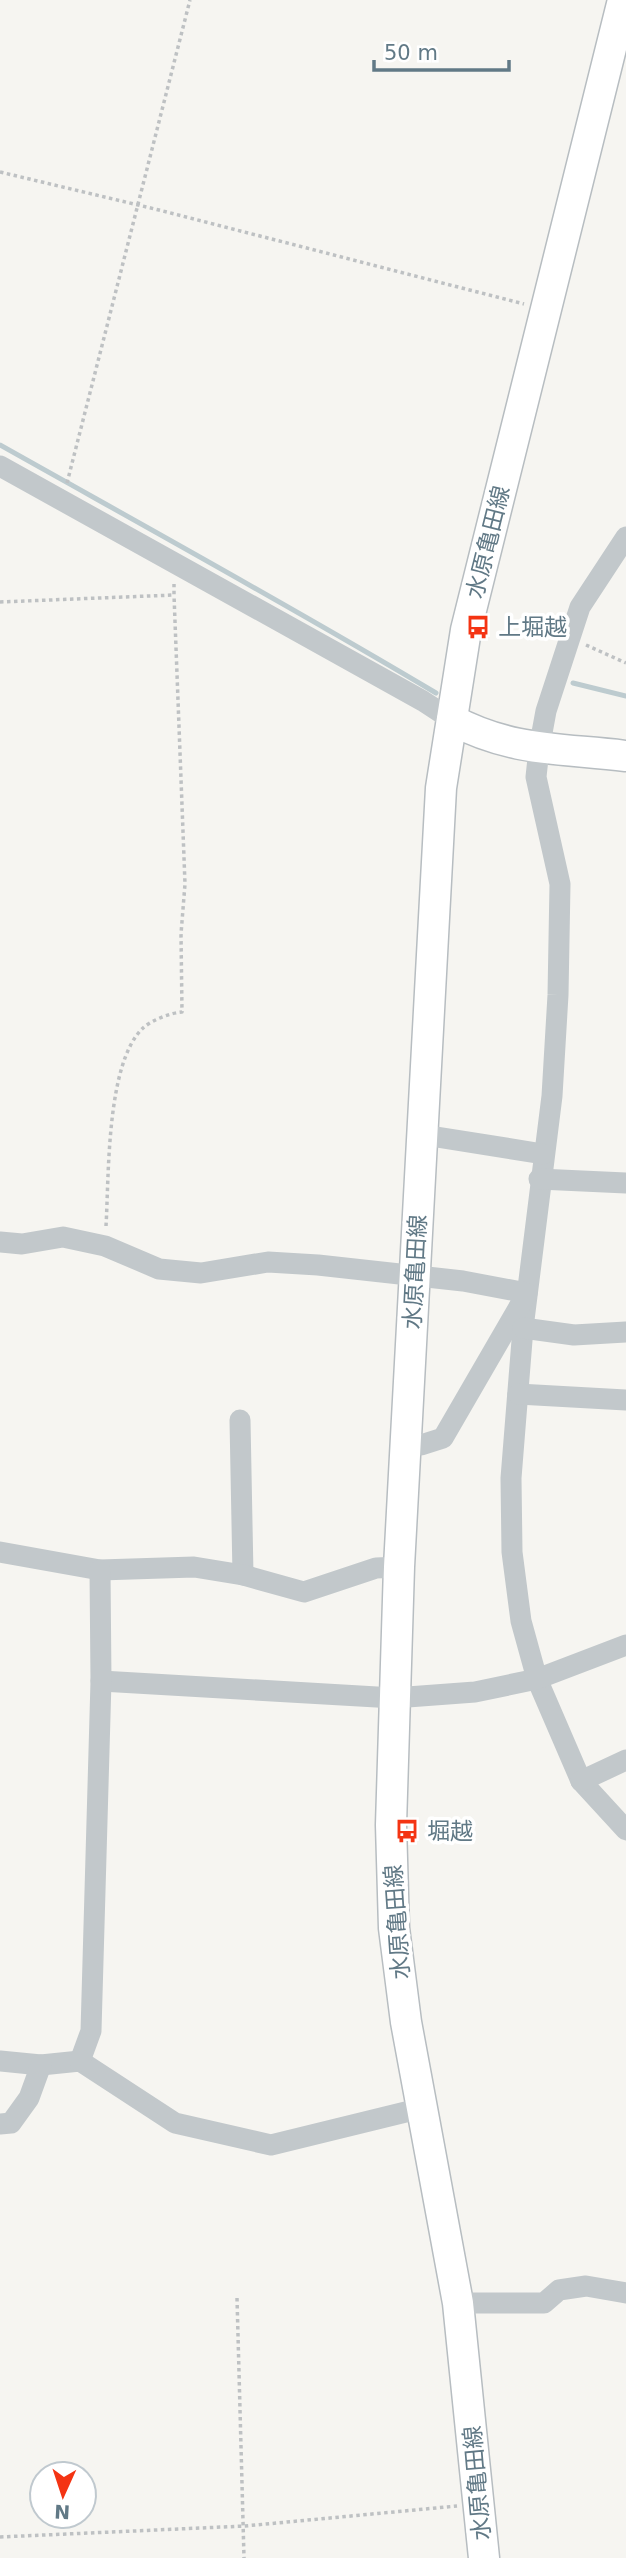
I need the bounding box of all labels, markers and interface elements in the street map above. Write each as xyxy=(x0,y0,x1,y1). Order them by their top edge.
scale bar xyxy=(374,28,509,72)
text: 50 m xyxy=(384,41,438,65)
street label: 水原亀田線 xyxy=(461,483,515,601)
bus stop icon: 上堀越 xyxy=(464,613,492,641)
place label: 上堀越 xyxy=(498,614,567,640)
street label: 水原亀田線 xyxy=(399,1214,431,1330)
bus stop icon: 堀越 xyxy=(393,1817,421,1845)
place label: 堀越 xyxy=(427,1818,473,1844)
street label: 水原亀田線 xyxy=(380,1864,414,1980)
street label: 水原亀田線 xyxy=(459,2425,495,2541)
north arrow xyxy=(28,2460,98,2530)
text: N xyxy=(54,2501,71,2523)

